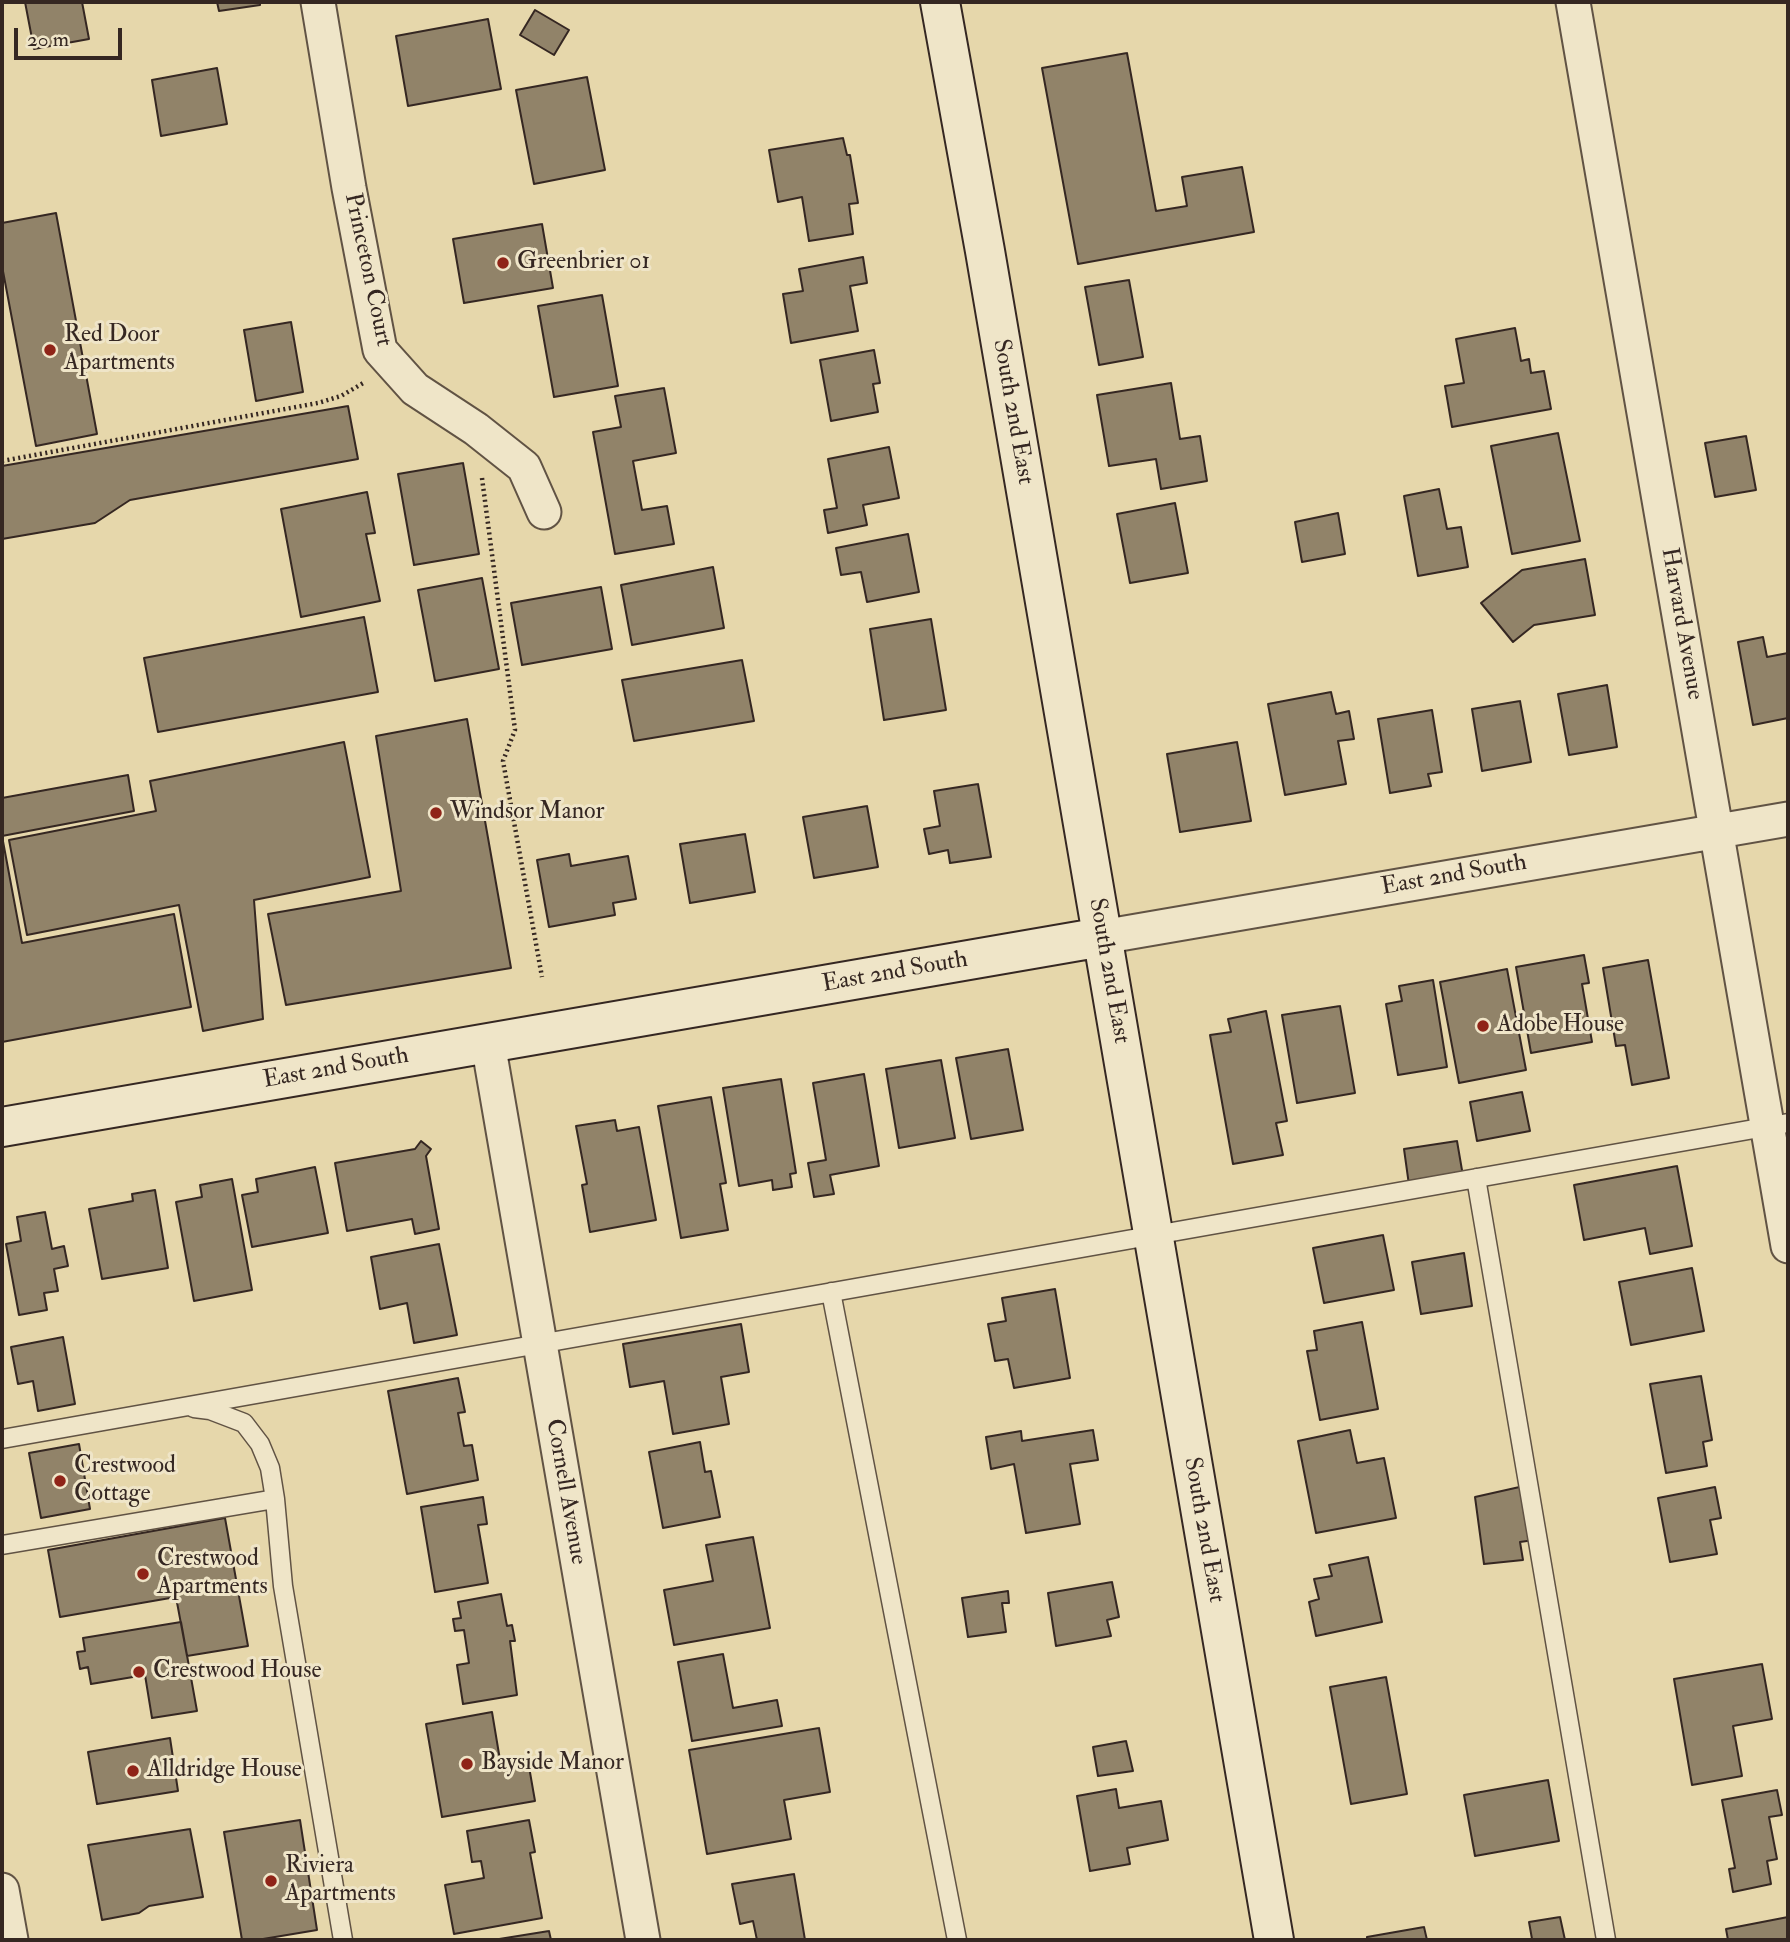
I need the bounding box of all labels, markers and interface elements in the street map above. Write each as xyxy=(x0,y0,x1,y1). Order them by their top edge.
scale bar xyxy=(18,14,126,58)
text: 20 m xyxy=(27,26,69,53)
street label: Princeton Court xyxy=(337,191,397,349)
place label: Greenbrier 01 xyxy=(517,249,650,277)
marker: Greenbrier 01 xyxy=(495,255,511,271)
place label: Red Door Apartments xyxy=(64,322,175,378)
street label: South 2nd East xyxy=(985,337,1039,487)
marker: Red Door Apartments xyxy=(42,342,58,358)
street label: Harvard Avenue xyxy=(1653,546,1709,702)
place label: Windsor Manor xyxy=(450,799,604,827)
marker: Windsor Manor xyxy=(428,805,444,821)
street label: East 2nd South xyxy=(1379,849,1529,903)
street label: South 2nd East xyxy=(1081,896,1135,1046)
street label: East 2nd South xyxy=(820,946,970,1000)
place label: Adobe House xyxy=(1497,1012,1624,1040)
marker: Adobe House xyxy=(1475,1018,1491,1034)
street label: East 2nd South xyxy=(261,1042,411,1096)
street label: Cornell Avenue xyxy=(538,1417,592,1567)
place label: Crestwood Cottage xyxy=(74,1453,176,1509)
street label: South 2nd East xyxy=(1176,1455,1230,1605)
marker: Crestwood Cottage xyxy=(52,1473,68,1489)
place label: Crestwood Apartments xyxy=(157,1546,268,1602)
marker: Crestwood Apartments xyxy=(135,1566,151,1582)
place label: Crestwood House xyxy=(153,1658,321,1686)
marker: Crestwood House xyxy=(131,1664,147,1680)
place label: Bayside Manor xyxy=(481,1750,624,1778)
marker: Bayside Manor xyxy=(459,1756,475,1772)
place label: Alldridge House xyxy=(147,1757,302,1785)
marker: Alldridge House xyxy=(125,1763,141,1779)
place label: Riviera Apartments xyxy=(285,1853,396,1909)
marker: Riviera Apartments xyxy=(263,1873,279,1889)

